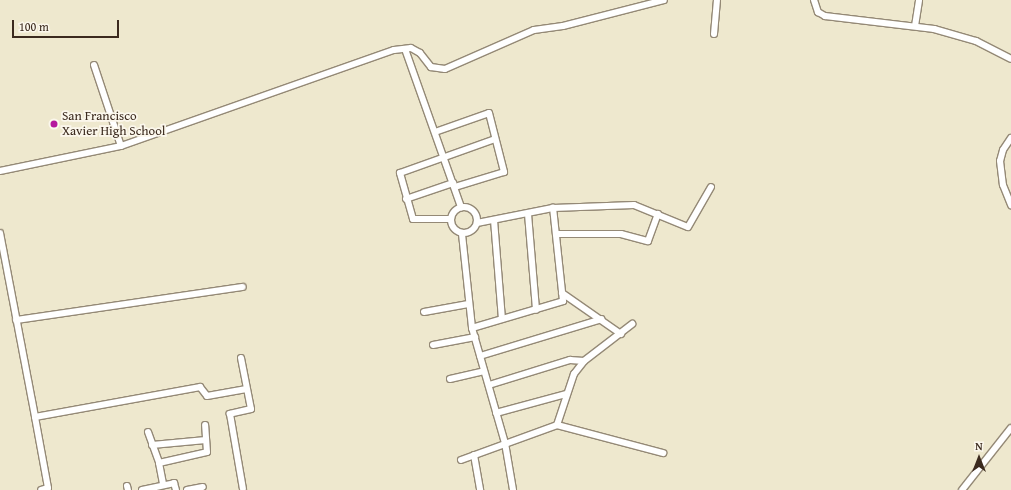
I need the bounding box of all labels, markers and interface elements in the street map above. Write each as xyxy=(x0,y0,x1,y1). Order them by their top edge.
scale bar xyxy=(14,12,121,38)
text: 100 m xyxy=(19,18,49,35)
place label: San Francisco Xavier High School xyxy=(62,109,165,140)
marker: San Francisco Xavier High School xyxy=(49,119,59,129)
north arrow xyxy=(959,438,999,478)
text: N xyxy=(975,438,983,454)

